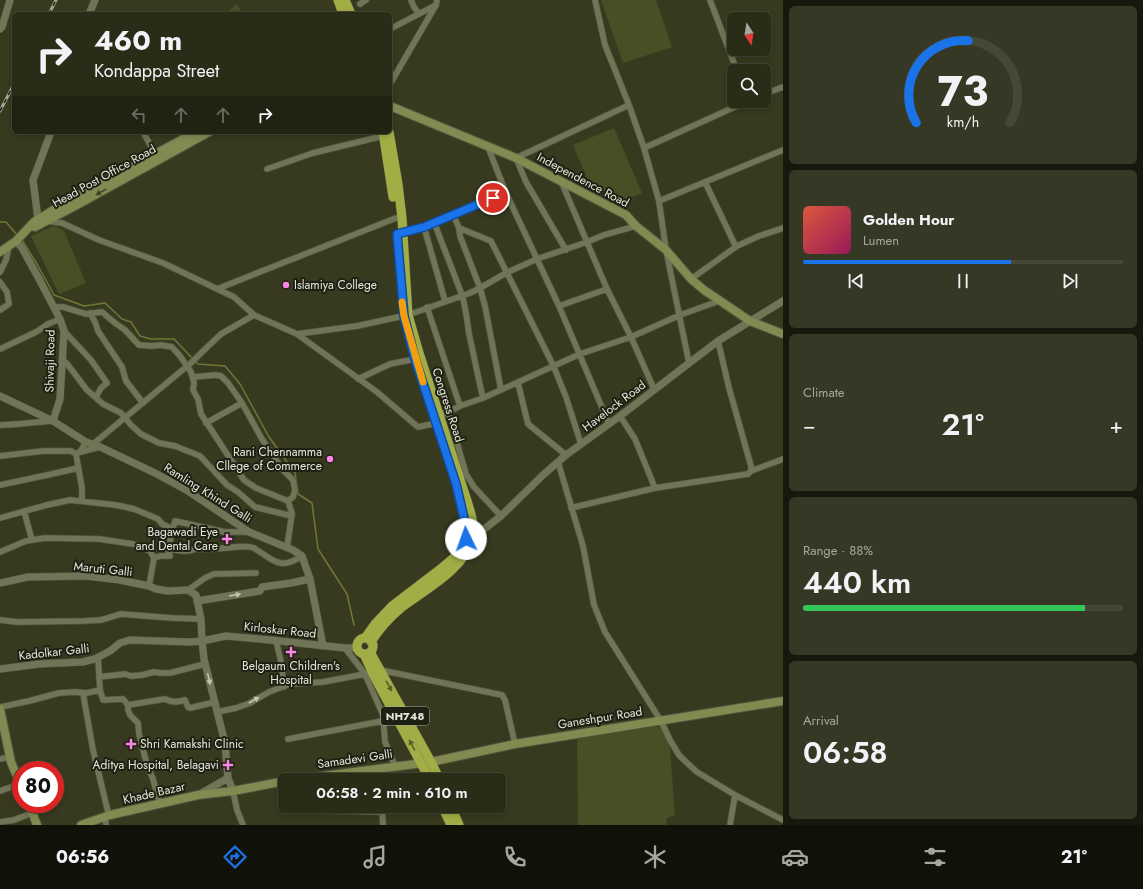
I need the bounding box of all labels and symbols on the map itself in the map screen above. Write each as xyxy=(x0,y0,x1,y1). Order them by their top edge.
north arrow xyxy=(727,12,771,56)
street label: Head Post Office Road xyxy=(49,140,159,212)
street label: Independence Road xyxy=(534,148,632,212)
pin xyxy=(476,181,510,215)
one-way arrow xyxy=(96,189,107,195)
place label: Islamiya College xyxy=(294,276,377,294)
marker: Islamiya College xyxy=(281,280,291,290)
street label: Shivaji Road xyxy=(40,330,60,392)
street label: Congress Road xyxy=(428,366,468,444)
street label: Havelock Road xyxy=(578,376,650,436)
place label: Rani Chennamma Cllege of Commerce xyxy=(216,443,322,475)
marker: Rani Chennamma Cllege of Commerce xyxy=(325,454,335,464)
street label: Ramling Khind Galli xyxy=(160,459,256,527)
position arrow xyxy=(445,518,487,560)
place label: Bagawadi Eye and Dental Care xyxy=(136,523,218,555)
marker: Bagawadi Eye and Dental Care xyxy=(221,533,233,545)
street label: Maruti Galli xyxy=(73,557,133,581)
one-way arrow xyxy=(229,592,241,598)
street label: Kirloskar Road xyxy=(243,617,317,643)
street label: Kadolkar Galli xyxy=(18,639,90,665)
marker: Belgaum Children's Hospital xyxy=(285,646,297,658)
place label: Belgaum Children's Hospital xyxy=(242,657,340,689)
one-way arrow xyxy=(206,674,212,686)
one-way arrow xyxy=(385,680,392,692)
one-way arrow xyxy=(248,697,260,704)
street label: Ganeshpur Road xyxy=(556,702,644,734)
road number: NH748 xyxy=(381,707,429,725)
place label: Shri Kamakshi Clinic xyxy=(140,735,244,753)
marker: Shri Kamakshi Clinic xyxy=(125,738,137,750)
one-way arrow xyxy=(408,739,415,751)
street label: Samadevi Galli xyxy=(316,745,394,773)
place label: Aditya Hospital, Belagavi xyxy=(93,756,219,774)
marker: Aditya Hospital, Belagavi xyxy=(222,759,234,771)
speed limit sign: 80 xyxy=(12,761,64,813)
street label: Khade Bazar xyxy=(121,777,188,809)

